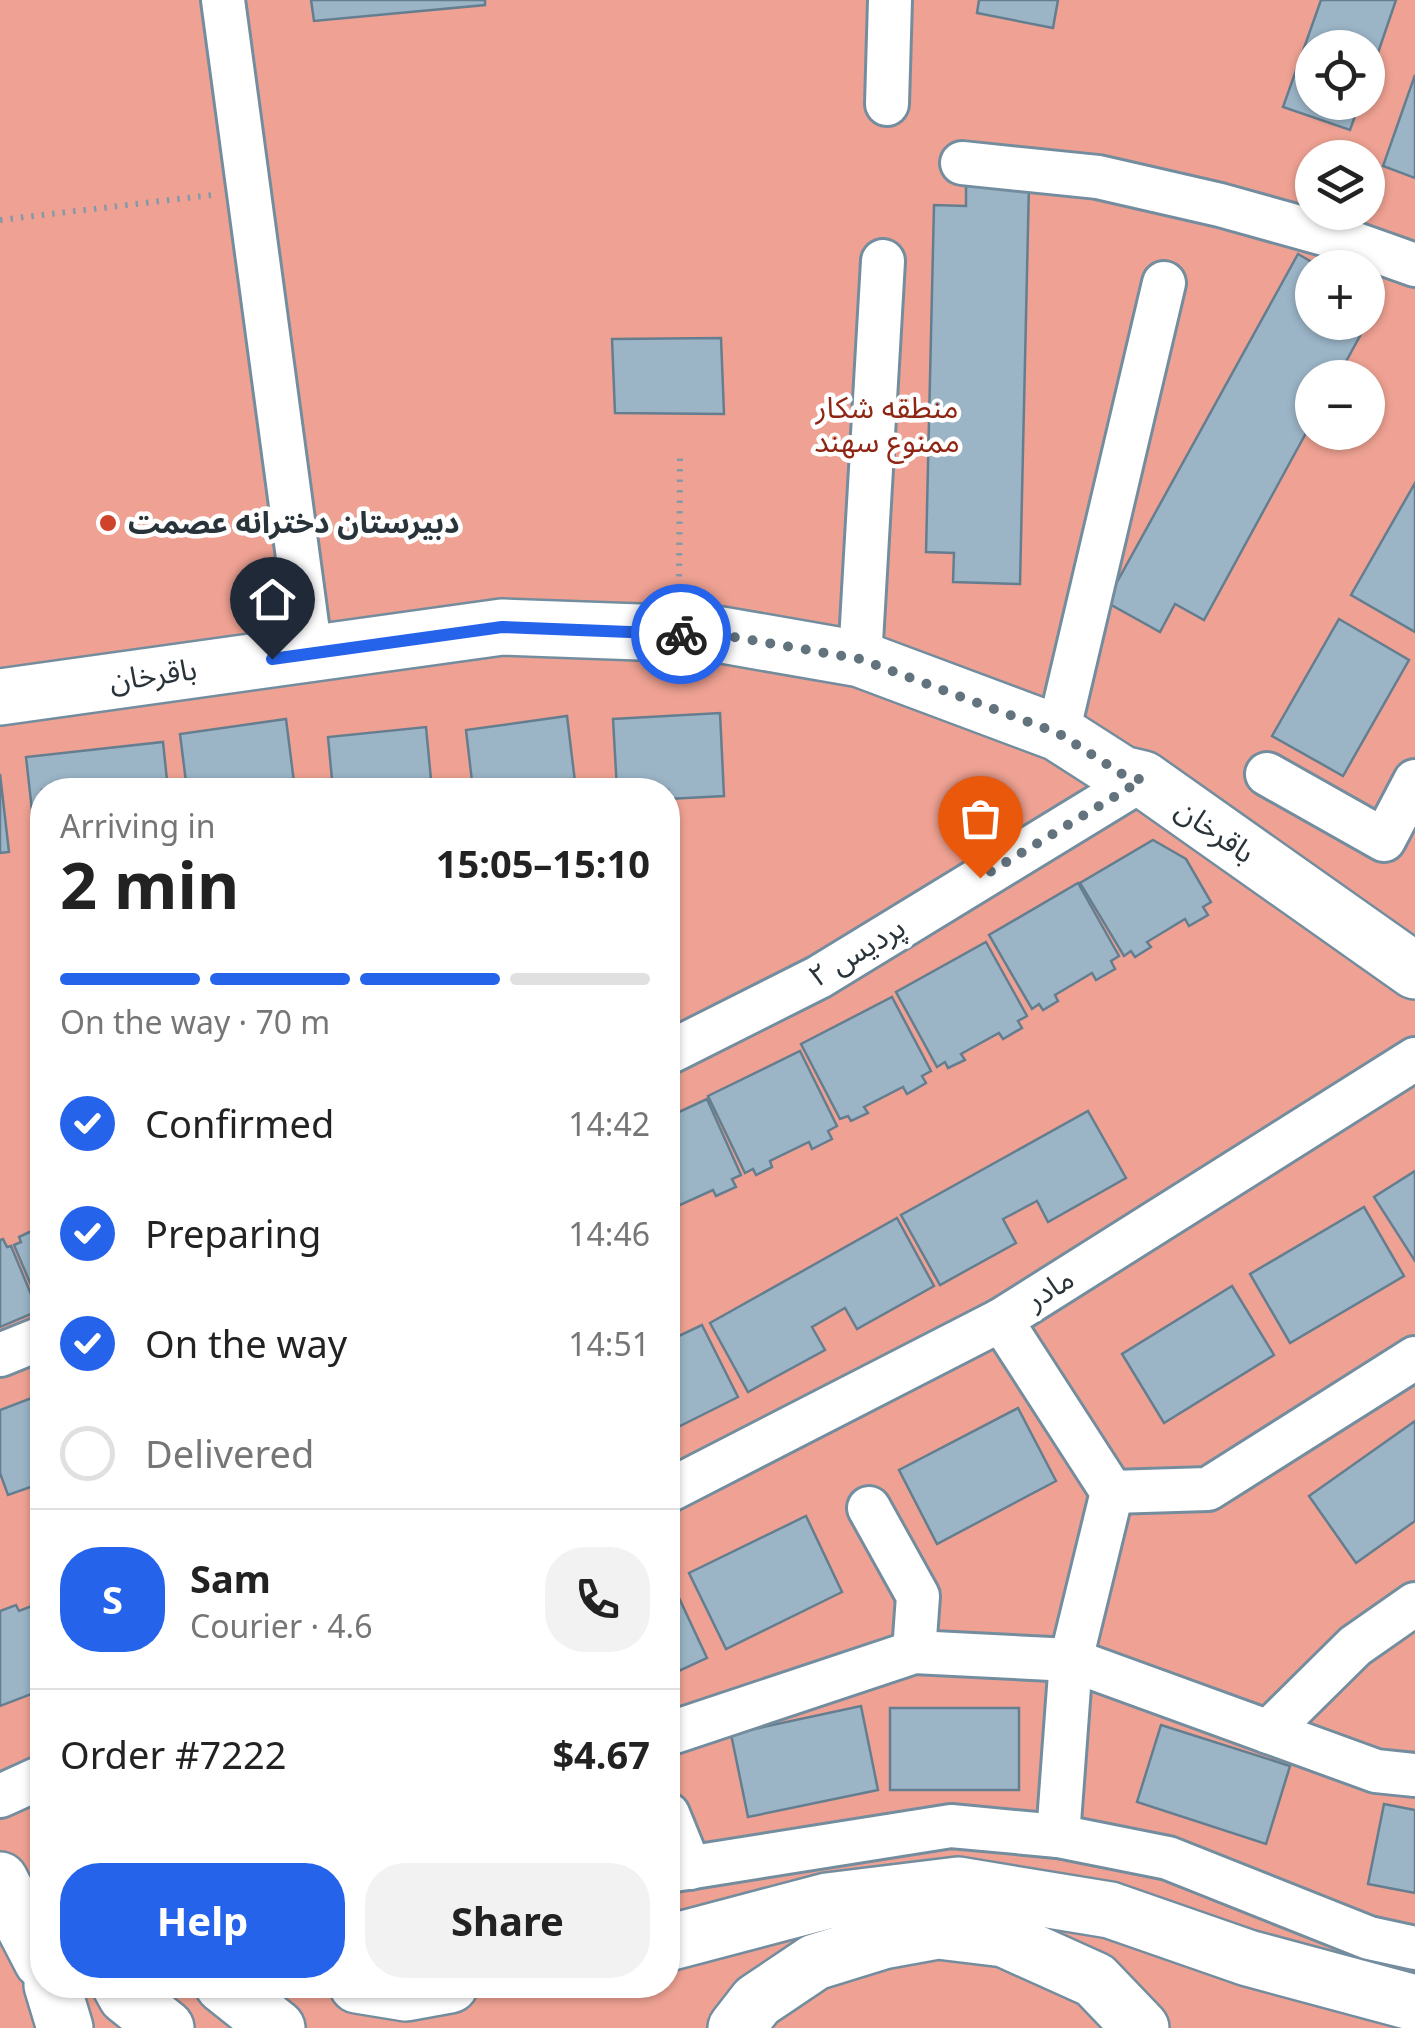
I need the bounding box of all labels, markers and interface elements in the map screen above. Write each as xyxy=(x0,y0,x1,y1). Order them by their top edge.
map controls xyxy=(1295,30,1385,450)
button: locate xyxy=(1295,30,1385,120)
button: layers xyxy=(1295,140,1385,230)
button: + xyxy=(1295,250,1385,340)
button: − xyxy=(1295,360,1385,450)
park label: منطقه شکار ممنوع سهند xyxy=(814,386,960,464)
place label: دبیرستان دخترانه عصمت xyxy=(128,501,460,542)
marker: دبیرستان دخترانه عصمت xyxy=(97,512,119,534)
pin xyxy=(230,557,315,660)
icon: home xyxy=(245,572,300,627)
courier xyxy=(631,584,731,684)
icon: bike xyxy=(654,607,709,662)
street label: باقرخان xyxy=(106,647,199,700)
pin xyxy=(938,776,1023,879)
street label: باقرخان xyxy=(1168,788,1264,872)
icon: bag xyxy=(953,791,1008,846)
text: Arriving in xyxy=(60,804,215,847)
text: 15:05–15:10 xyxy=(436,837,650,889)
text: 2 min xyxy=(60,840,239,928)
street label: پردیس ۲ xyxy=(800,906,912,996)
text: On the way · 70 m xyxy=(60,1000,330,1043)
icon: check xyxy=(60,1096,115,1151)
text: Confirmed xyxy=(145,1097,334,1149)
text: 14:42 xyxy=(568,1102,650,1145)
icon: check xyxy=(60,1206,115,1261)
text: Preparing xyxy=(145,1207,321,1259)
text: 14:46 xyxy=(568,1212,650,1255)
street label: مادر xyxy=(1016,1257,1081,1319)
icon: check xyxy=(60,1316,115,1371)
text: On the way xyxy=(145,1317,347,1369)
text: 14:51 xyxy=(568,1322,650,1365)
text: Delivered xyxy=(145,1427,314,1479)
button: phone xyxy=(545,1547,650,1652)
text: Sam xyxy=(190,1552,271,1604)
text: S xyxy=(102,1573,123,1625)
text: Courier · 4.6 xyxy=(190,1604,373,1647)
text: Order #7222 xyxy=(60,1728,286,1780)
text: $4.67 xyxy=(552,1728,650,1780)
button: Help xyxy=(60,1863,345,1978)
button: Share xyxy=(365,1863,650,1978)

